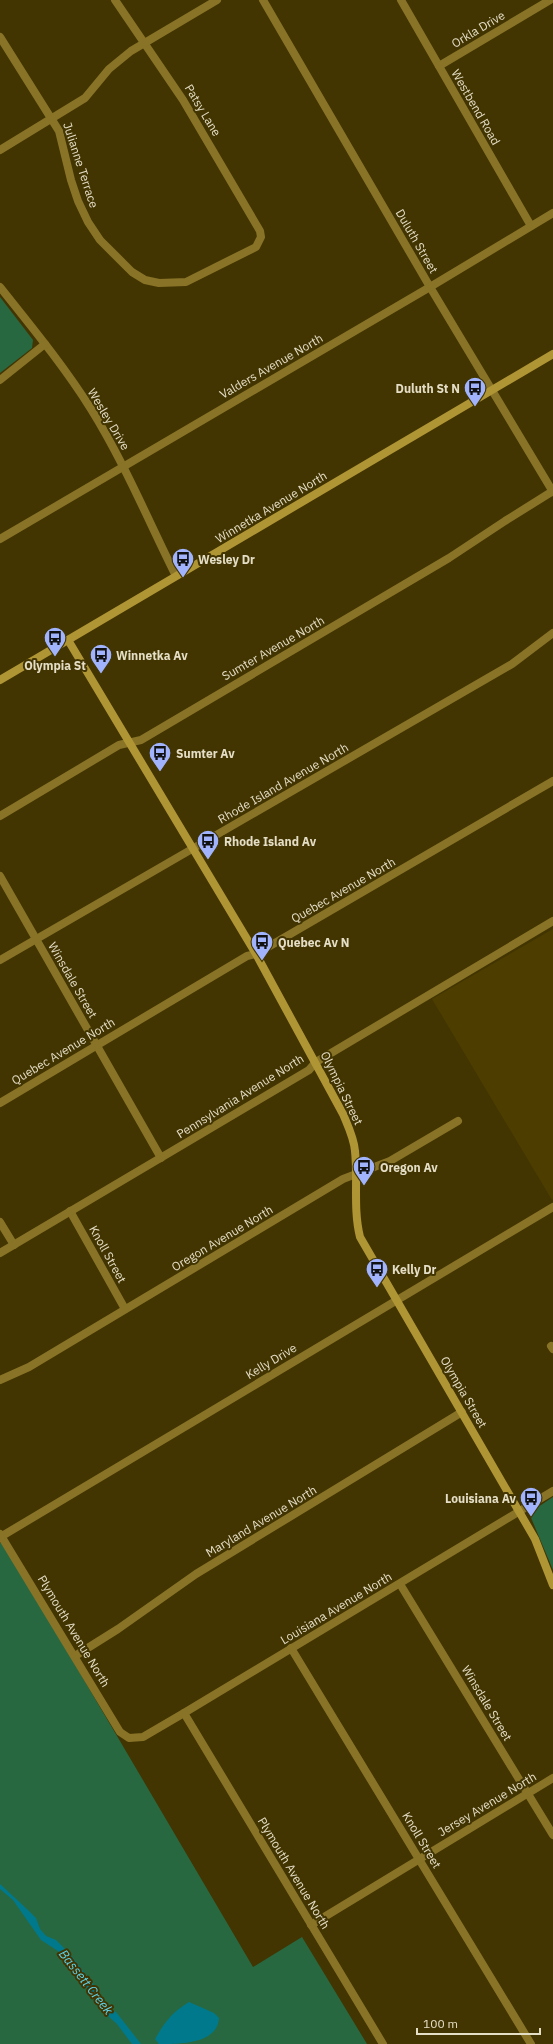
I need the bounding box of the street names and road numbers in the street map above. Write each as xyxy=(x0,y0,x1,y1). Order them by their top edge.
street label: Orkla Drive xyxy=(449,7,508,51)
street label: Westbend Road xyxy=(448,67,504,147)
street label: Patsy Lane xyxy=(182,81,225,139)
street label: Julianne Terrace xyxy=(60,120,102,210)
street label: Duluth Street xyxy=(393,206,441,276)
street label: Valders Avenue North xyxy=(217,330,325,402)
street label: Wesley Drive xyxy=(85,385,134,453)
street label: Winnetka Avenue North xyxy=(213,468,329,546)
street label: Sumter Avenue North xyxy=(219,613,327,683)
street label: Rhode Island Avenue North xyxy=(215,739,351,827)
street label: Quebec Avenue North xyxy=(288,854,398,926)
street label: Winsdale Street xyxy=(45,939,101,1021)
street label: Quebec Avenue North xyxy=(9,1014,117,1088)
street label: Olympia Street xyxy=(318,1049,366,1127)
street label: Pennsylvania Avenue North xyxy=(174,1051,306,1141)
street label: Oregon Avenue North xyxy=(169,1202,275,1274)
street label: Knoll Street xyxy=(86,1223,130,1285)
street label: Kelly Drive xyxy=(243,1340,300,1382)
street label: Olympia Street xyxy=(437,1354,491,1430)
street label: Maryland Avenue North xyxy=(203,1482,319,1560)
street label: Louisiana Avenue North xyxy=(278,1569,394,1647)
street label: Plymouth Avenue North xyxy=(35,1572,113,1690)
street label: Winsdale Street xyxy=(459,1663,515,1743)
street label: Jersey Avenue North xyxy=(435,1769,539,1839)
street label: Knoll Street xyxy=(399,1809,445,1871)
street label: Plymouth Avenue North xyxy=(255,1814,333,1932)

